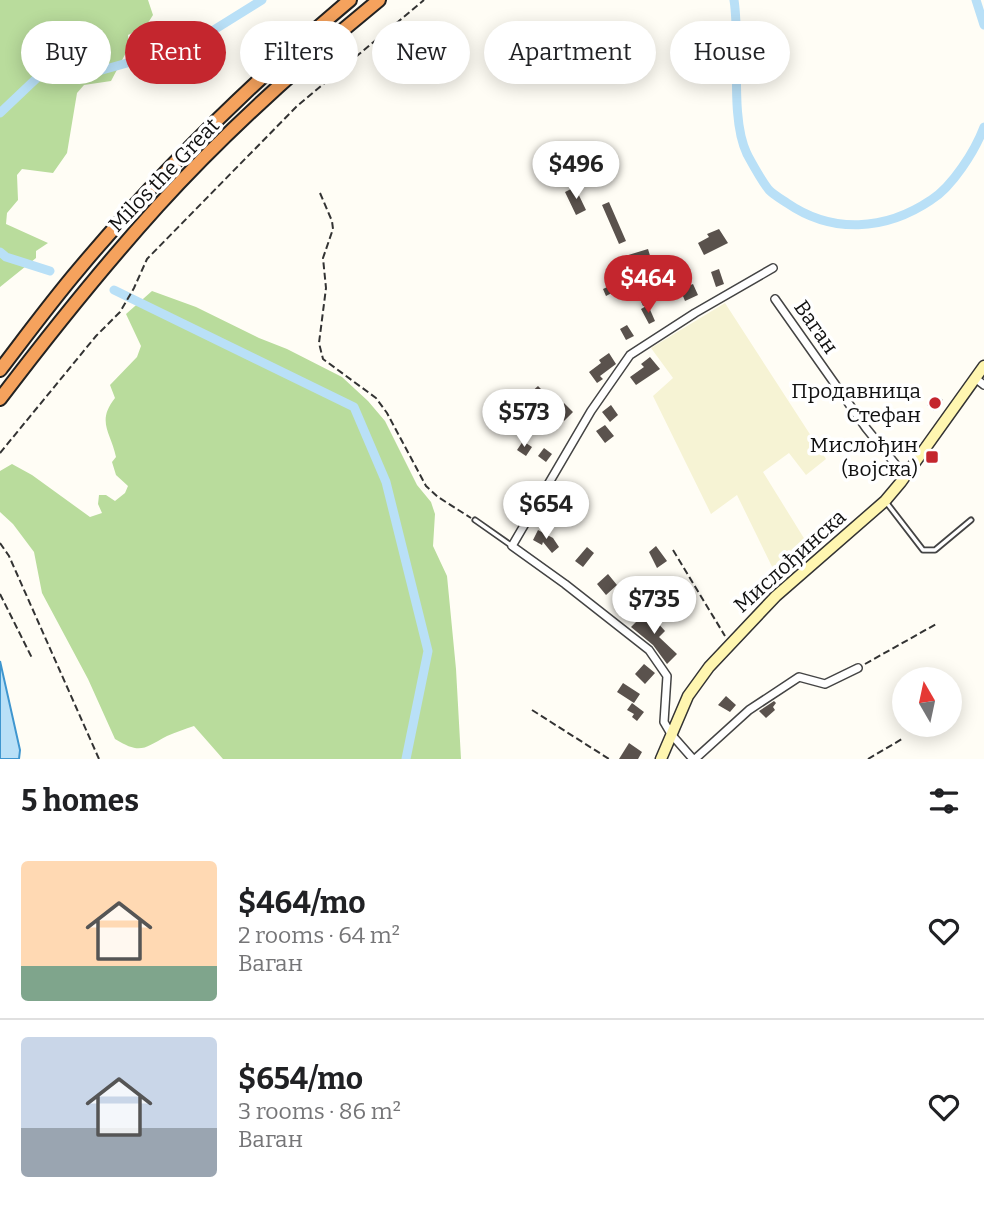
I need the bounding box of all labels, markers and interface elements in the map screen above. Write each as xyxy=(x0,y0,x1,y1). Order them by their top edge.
chip: Buy xyxy=(21,21,111,84)
chip: Rent xyxy=(125,21,226,84)
chip: Filters xyxy=(240,21,358,84)
chip: New xyxy=(372,21,470,84)
chip: Apartment xyxy=(484,21,656,84)
chip: House xyxy=(670,21,790,84)
street label: Milos the Great xyxy=(103,112,225,237)
pin: $496 xyxy=(535,142,617,201)
text: $496 xyxy=(548,150,604,178)
pin: $464 xyxy=(607,256,689,315)
text: $464 xyxy=(620,264,676,292)
street label: Ваган xyxy=(788,295,844,359)
place label: Продавница Стефан xyxy=(791,378,921,428)
pin: $573 xyxy=(483,390,565,449)
marker: Продавница Стефан xyxy=(927,395,943,411)
text: $573 xyxy=(498,398,550,426)
place label: Мислођин (војска) xyxy=(810,432,918,482)
marker: Мислођин (војска) xyxy=(924,449,940,465)
pin: $654 xyxy=(505,482,587,541)
text: $654 xyxy=(519,490,573,518)
street label: Мислођинска xyxy=(729,504,852,618)
pin: $735 xyxy=(613,576,695,636)
text: $735 xyxy=(628,585,680,613)
north arrow xyxy=(892,667,962,737)
map controls xyxy=(892,667,962,737)
icon: filters xyxy=(925,782,963,820)
text: 5 homes xyxy=(21,783,139,819)
text: $464/mo xyxy=(238,885,366,921)
icon: home xyxy=(77,889,161,973)
icon: heart xyxy=(925,912,963,950)
text: 2 rooms · 64 m² xyxy=(238,921,400,949)
text: Ваган xyxy=(238,949,303,977)
text: $654/mo xyxy=(238,1061,363,1097)
icon: home xyxy=(77,1065,161,1149)
icon: heart xyxy=(925,1088,963,1126)
text: 3 rooms · 86 m² xyxy=(238,1097,401,1125)
text: Ваган xyxy=(238,1125,303,1153)

